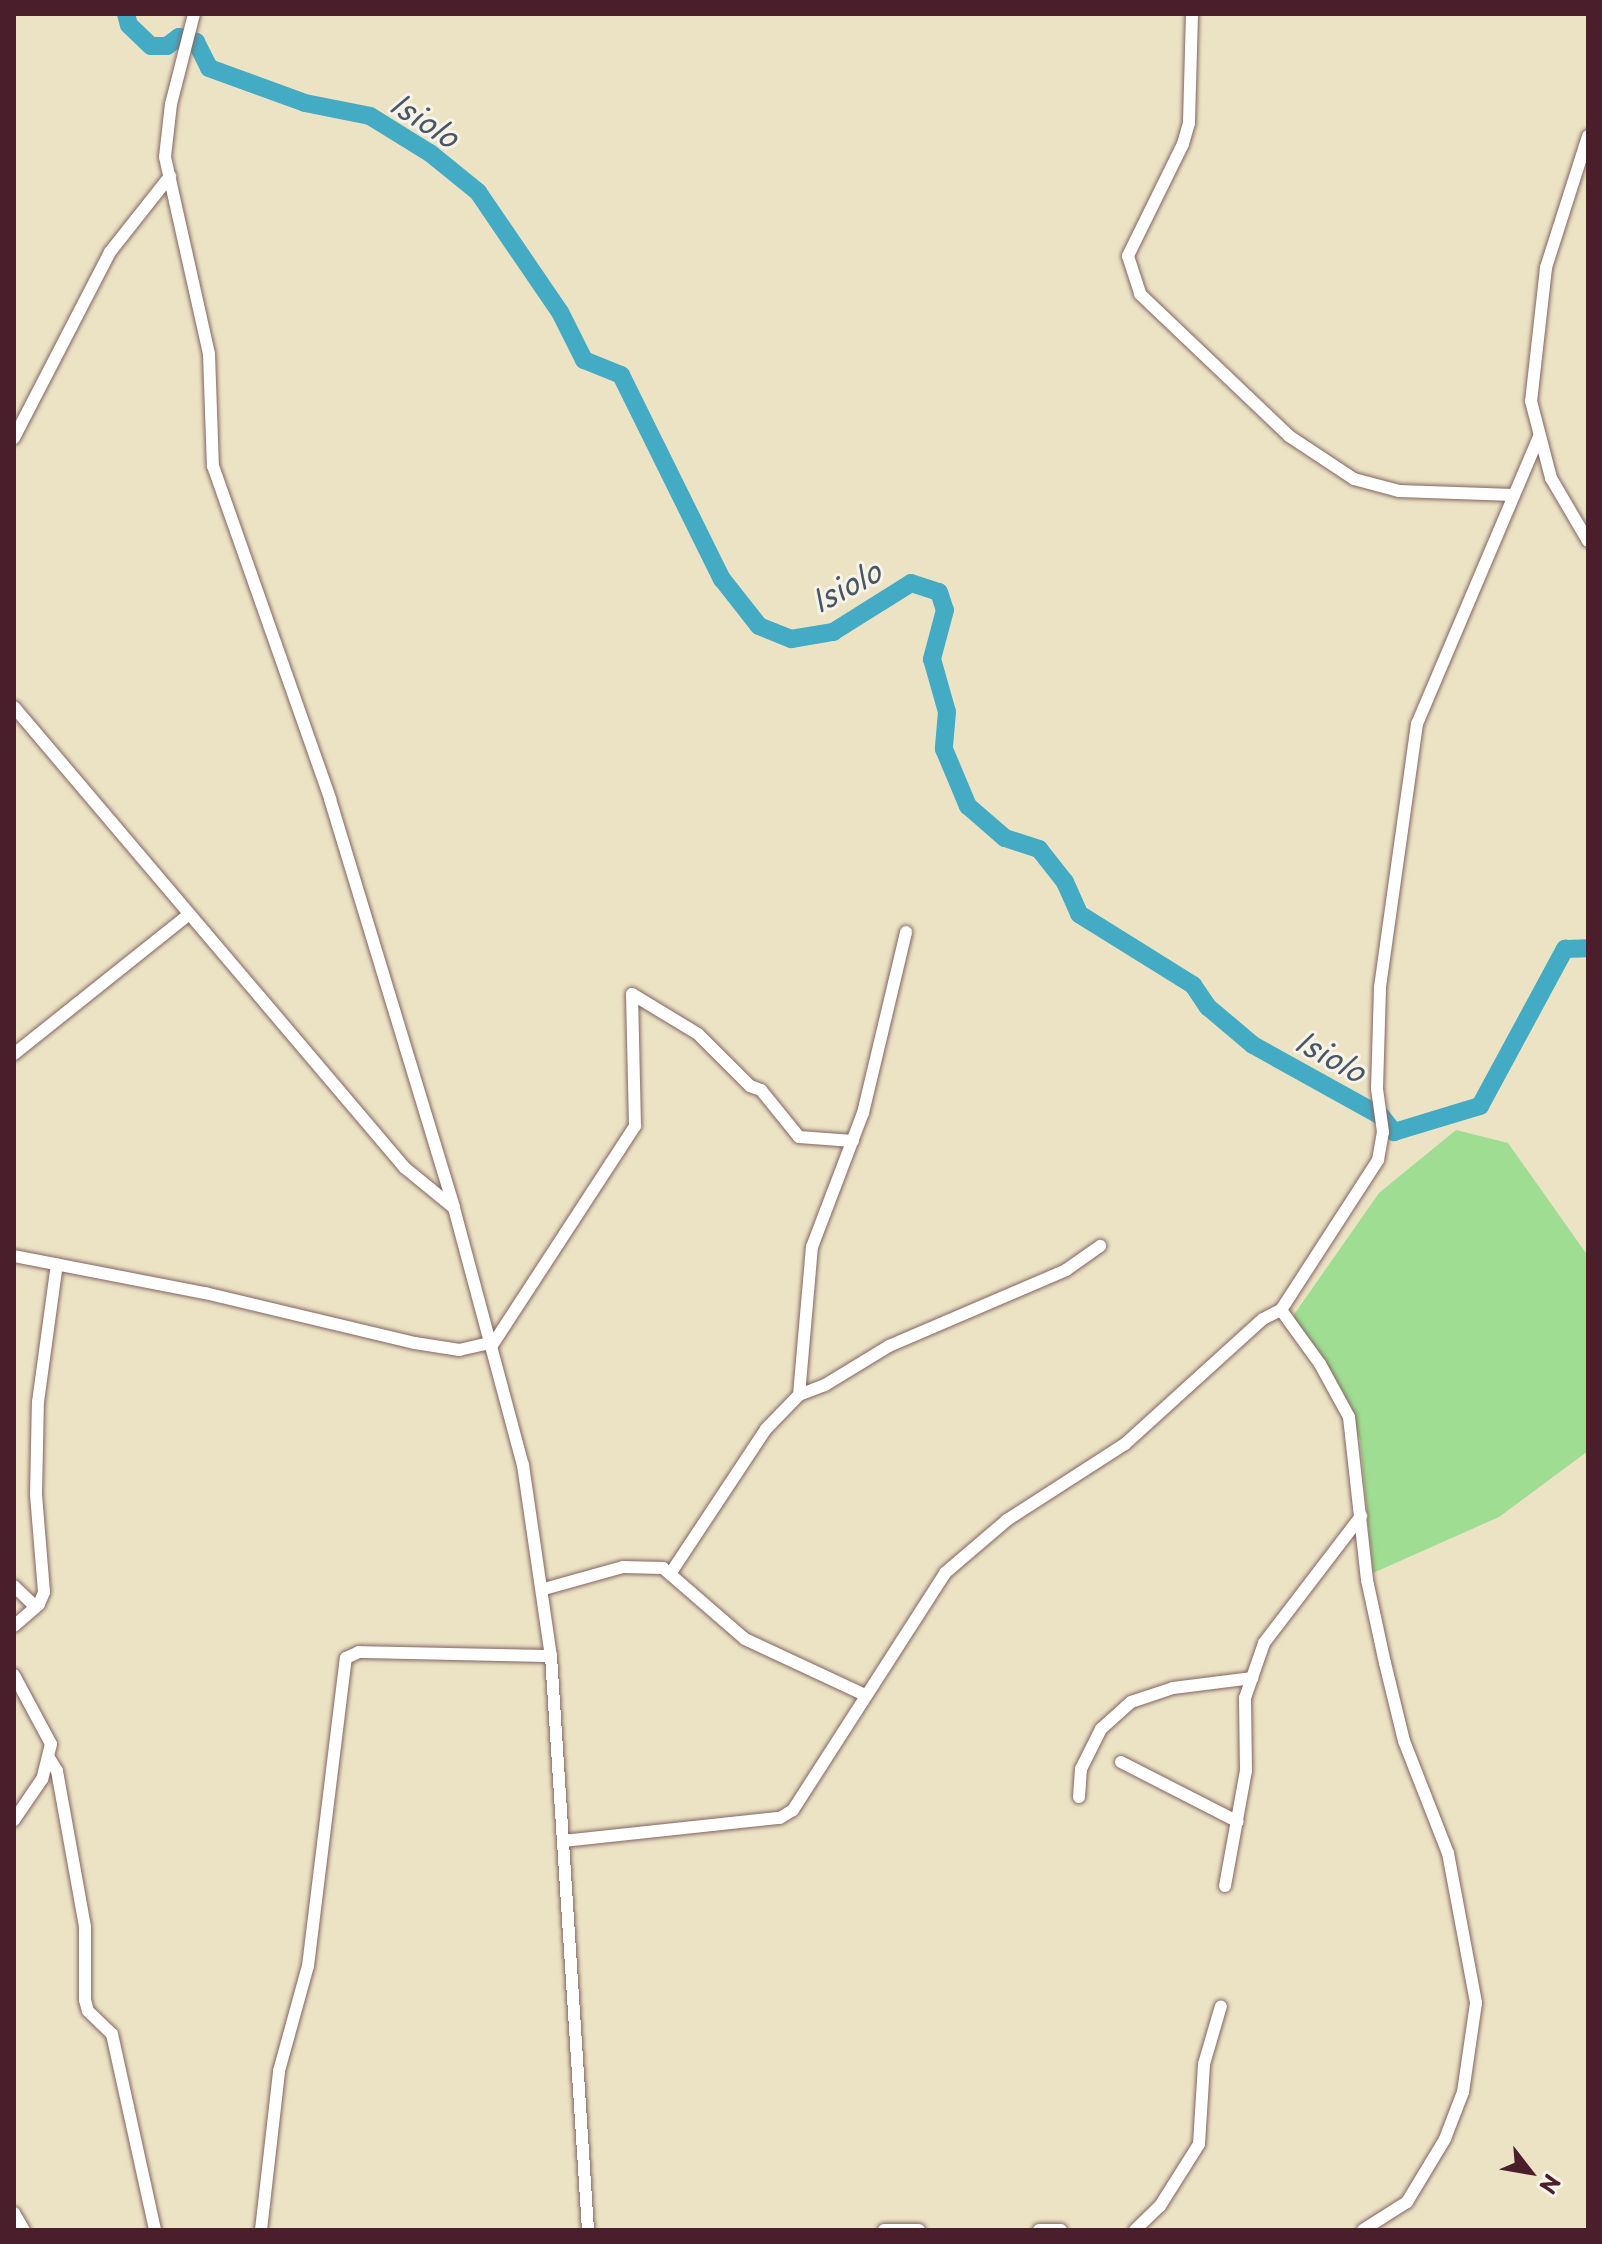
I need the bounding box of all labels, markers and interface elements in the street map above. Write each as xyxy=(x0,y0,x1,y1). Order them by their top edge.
water label: Isiolo xyxy=(384,85,466,155)
water label: Isiolo xyxy=(805,553,887,619)
water label: Isiolo xyxy=(1290,1022,1372,1090)
north arrow xyxy=(1490,2132,1570,2212)
text: N xyxy=(1532,2169,1570,2201)

